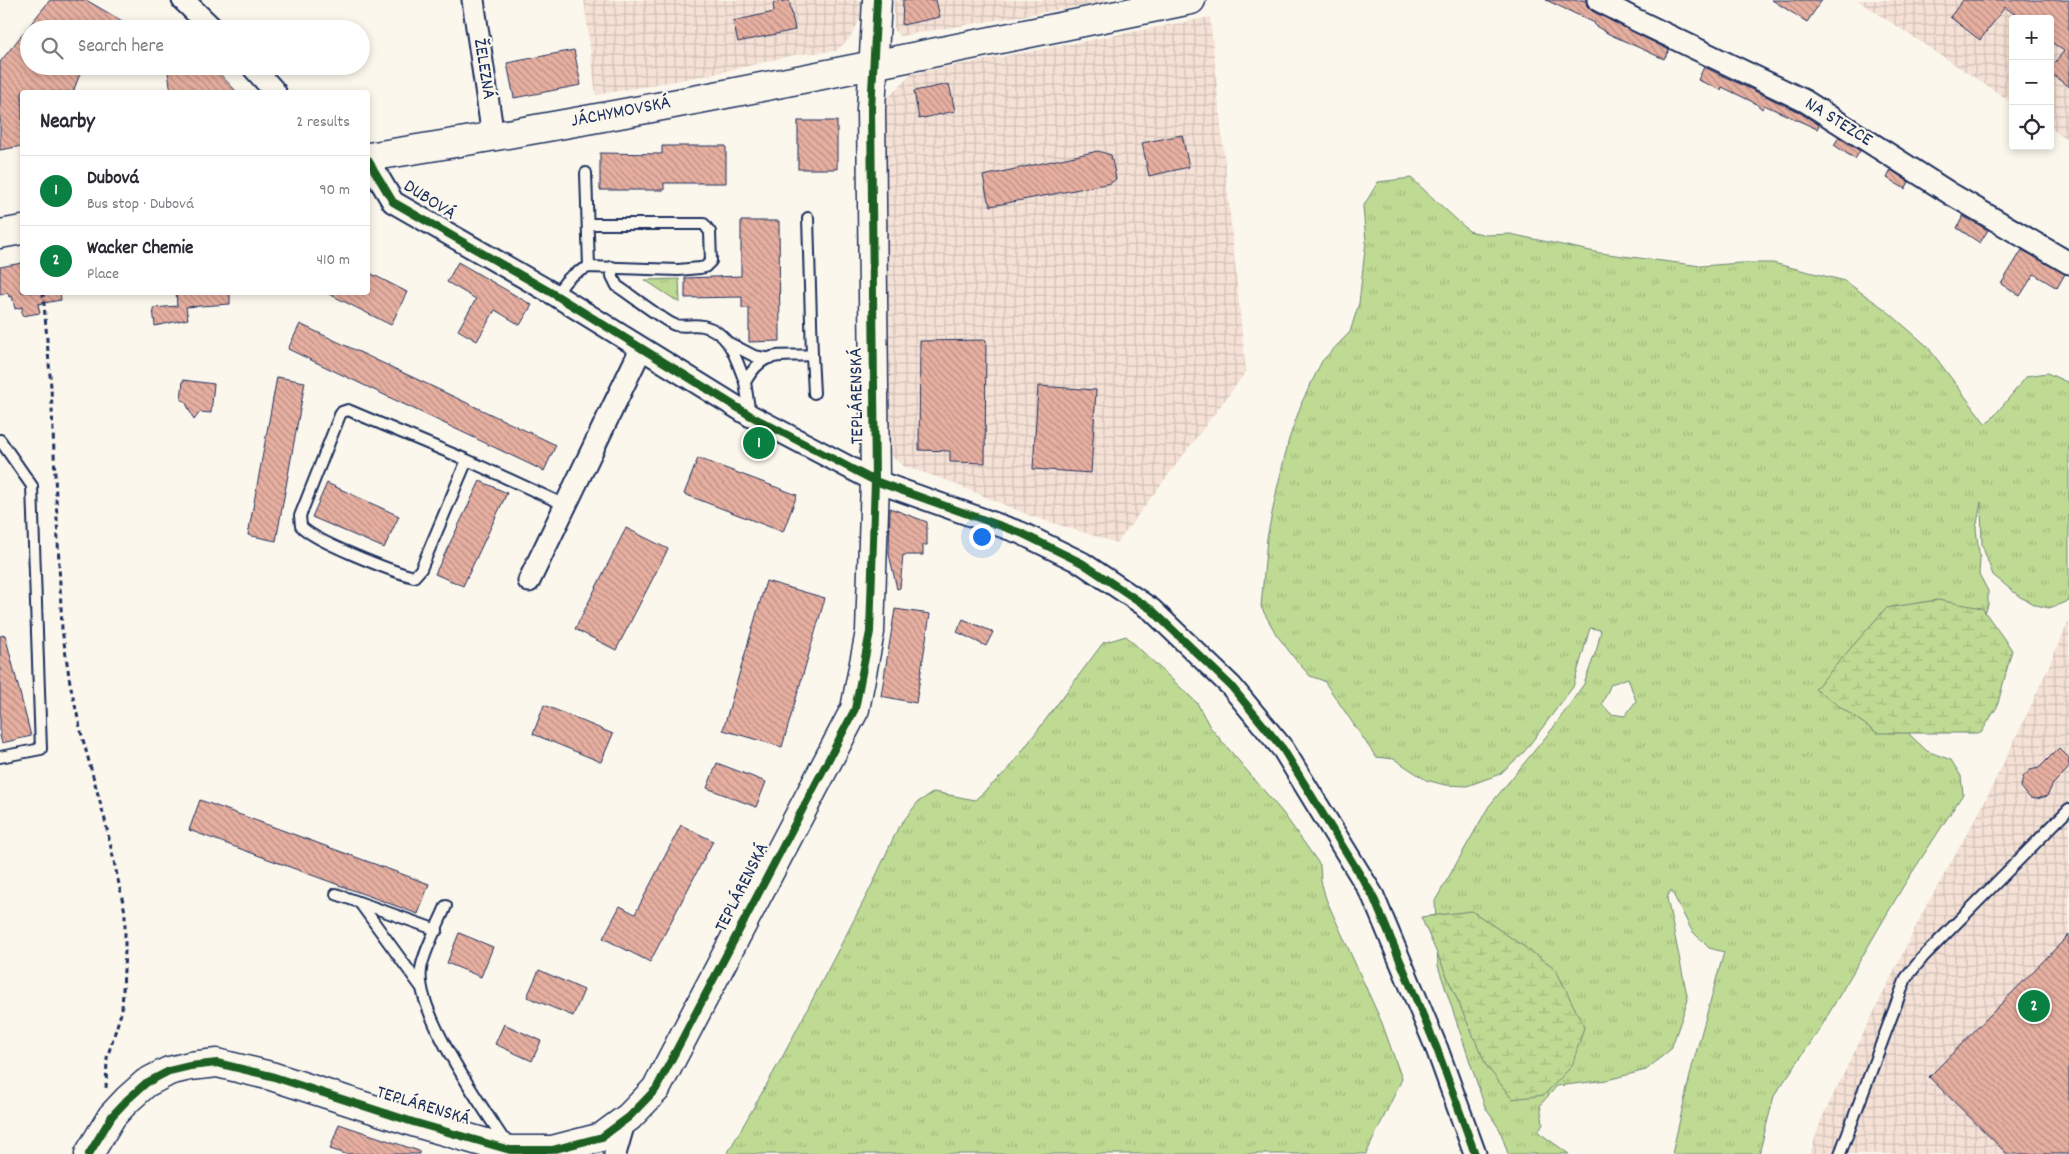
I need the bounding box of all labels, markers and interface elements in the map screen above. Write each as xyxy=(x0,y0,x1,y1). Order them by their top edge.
map controls xyxy=(2009,15,2054,150)
button: + xyxy=(2009,15,2054,60)
search box xyxy=(20,20,370,75)
icon: search xyxy=(38,34,66,62)
text: Search here xyxy=(78,34,164,61)
street label: ŽELEZNÁ xyxy=(465,37,501,101)
button: − xyxy=(2009,60,2054,105)
street label: JÁCHYMOVSKÁ xyxy=(569,90,673,136)
street label: NA STEZCE xyxy=(1799,92,1877,155)
button: locate xyxy=(2009,105,2054,150)
text: Nearby xyxy=(40,108,95,138)
text: 2 results xyxy=(296,111,350,134)
text: Dubová xyxy=(87,166,139,193)
street label: DUBOVÁ xyxy=(397,174,461,228)
text: 1 xyxy=(54,179,58,202)
text: 90 m xyxy=(319,179,350,202)
text: Bus stop · Dubová xyxy=(87,193,194,216)
text: Wacker Chemie xyxy=(87,236,193,263)
text: 2 xyxy=(53,249,60,272)
text: 410 m xyxy=(316,249,350,272)
text: Place xyxy=(87,263,119,286)
street label: TEPLÁRENSKÁ xyxy=(844,347,872,445)
pin: 1 xyxy=(743,424,775,462)
your location xyxy=(969,524,995,550)
street label: TEPLÁRENSKÁ xyxy=(709,839,777,937)
pin: 2 xyxy=(2018,987,2050,1025)
street label: TEPLÁRENSKÁ xyxy=(373,1080,473,1134)

